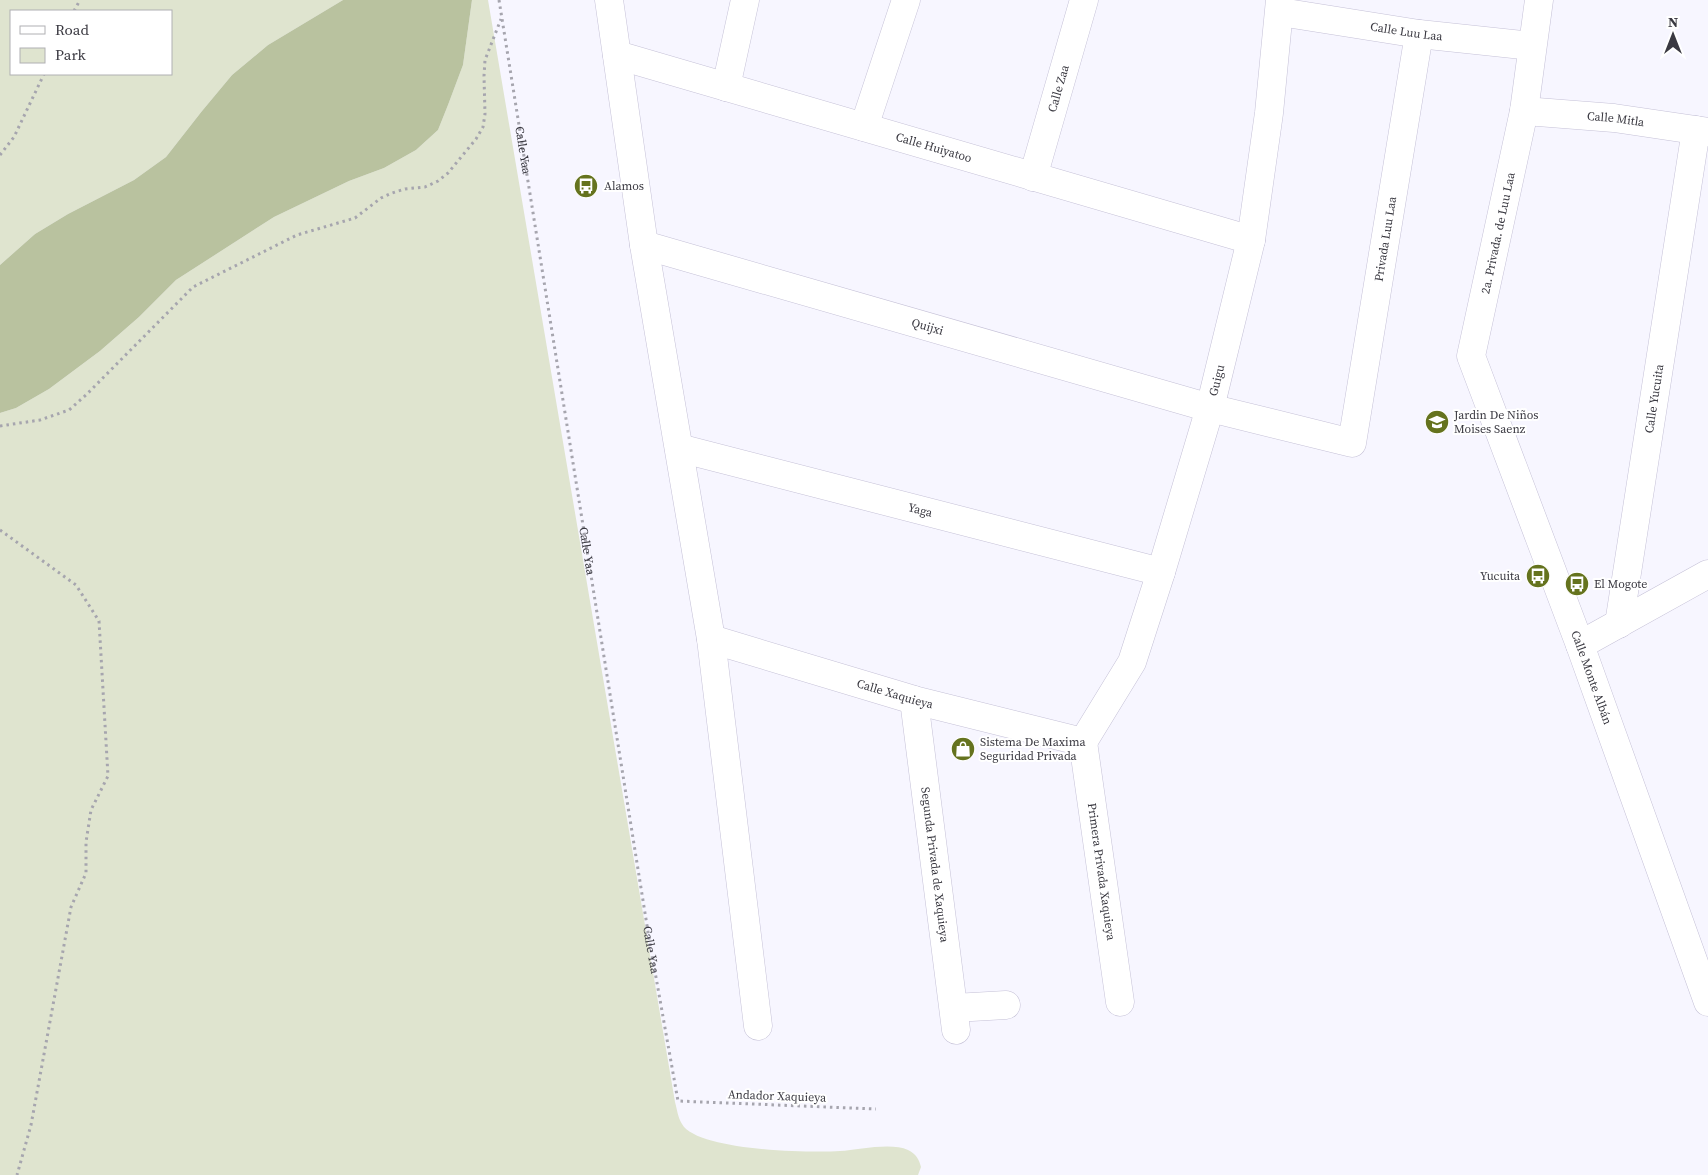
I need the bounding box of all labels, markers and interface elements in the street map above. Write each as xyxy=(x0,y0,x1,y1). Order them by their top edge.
legend xyxy=(10,10,172,75)
north arrow xyxy=(1648,10,1698,60)
text: N xyxy=(1668,12,1678,32)
street label: Calle Luu Laa xyxy=(1369,18,1444,45)
text: Road xyxy=(55,19,89,40)
text: Park xyxy=(55,44,87,65)
street label: Calle Zaa xyxy=(1044,62,1073,114)
street label: Calle Mitla xyxy=(1586,108,1646,131)
street label: Calle Yaa xyxy=(511,125,535,176)
street label: Calle Huiyatoo xyxy=(894,129,974,166)
street label: 2a. Privada. de Luu Laa xyxy=(1477,170,1519,295)
bus stop icon: Alamos xyxy=(573,173,599,199)
place label: Alamos xyxy=(604,178,644,194)
street label: Privada Luu Laa xyxy=(1371,194,1400,283)
street label: Quijxi xyxy=(910,314,946,339)
street label: Calle Yucuita xyxy=(1641,362,1668,434)
street label: Guigu xyxy=(1205,363,1228,398)
place label: Jardin De Niños Moises Saenz xyxy=(1453,407,1539,437)
school or university icon: Jardin De Niños Moises Saenz xyxy=(1424,409,1450,435)
street label: Yaga xyxy=(906,499,935,521)
street label: Calle Yaa xyxy=(575,526,599,577)
bus stop icon: Yucuita xyxy=(1525,563,1551,589)
place label: Yucuita xyxy=(1480,568,1521,584)
bus stop icon: El Mogote xyxy=(1564,571,1590,597)
place label: El Mogote xyxy=(1594,576,1647,592)
street label: Calle Monte Albán xyxy=(1567,628,1616,727)
street label: Calle Xaquieya xyxy=(855,675,936,713)
place label: Sistema De Maxima Seguridad Privada xyxy=(980,734,1086,764)
shop icon: Sistema De Maxima Seguridad Privada xyxy=(950,736,976,762)
street label: Segunda Privada de Xaquieya xyxy=(917,786,953,944)
street label: Primera Privada Xaquieya xyxy=(1084,802,1119,942)
street label: Calle Yaa xyxy=(639,925,663,976)
street label: Andador Xaquieya xyxy=(728,1086,827,1106)

